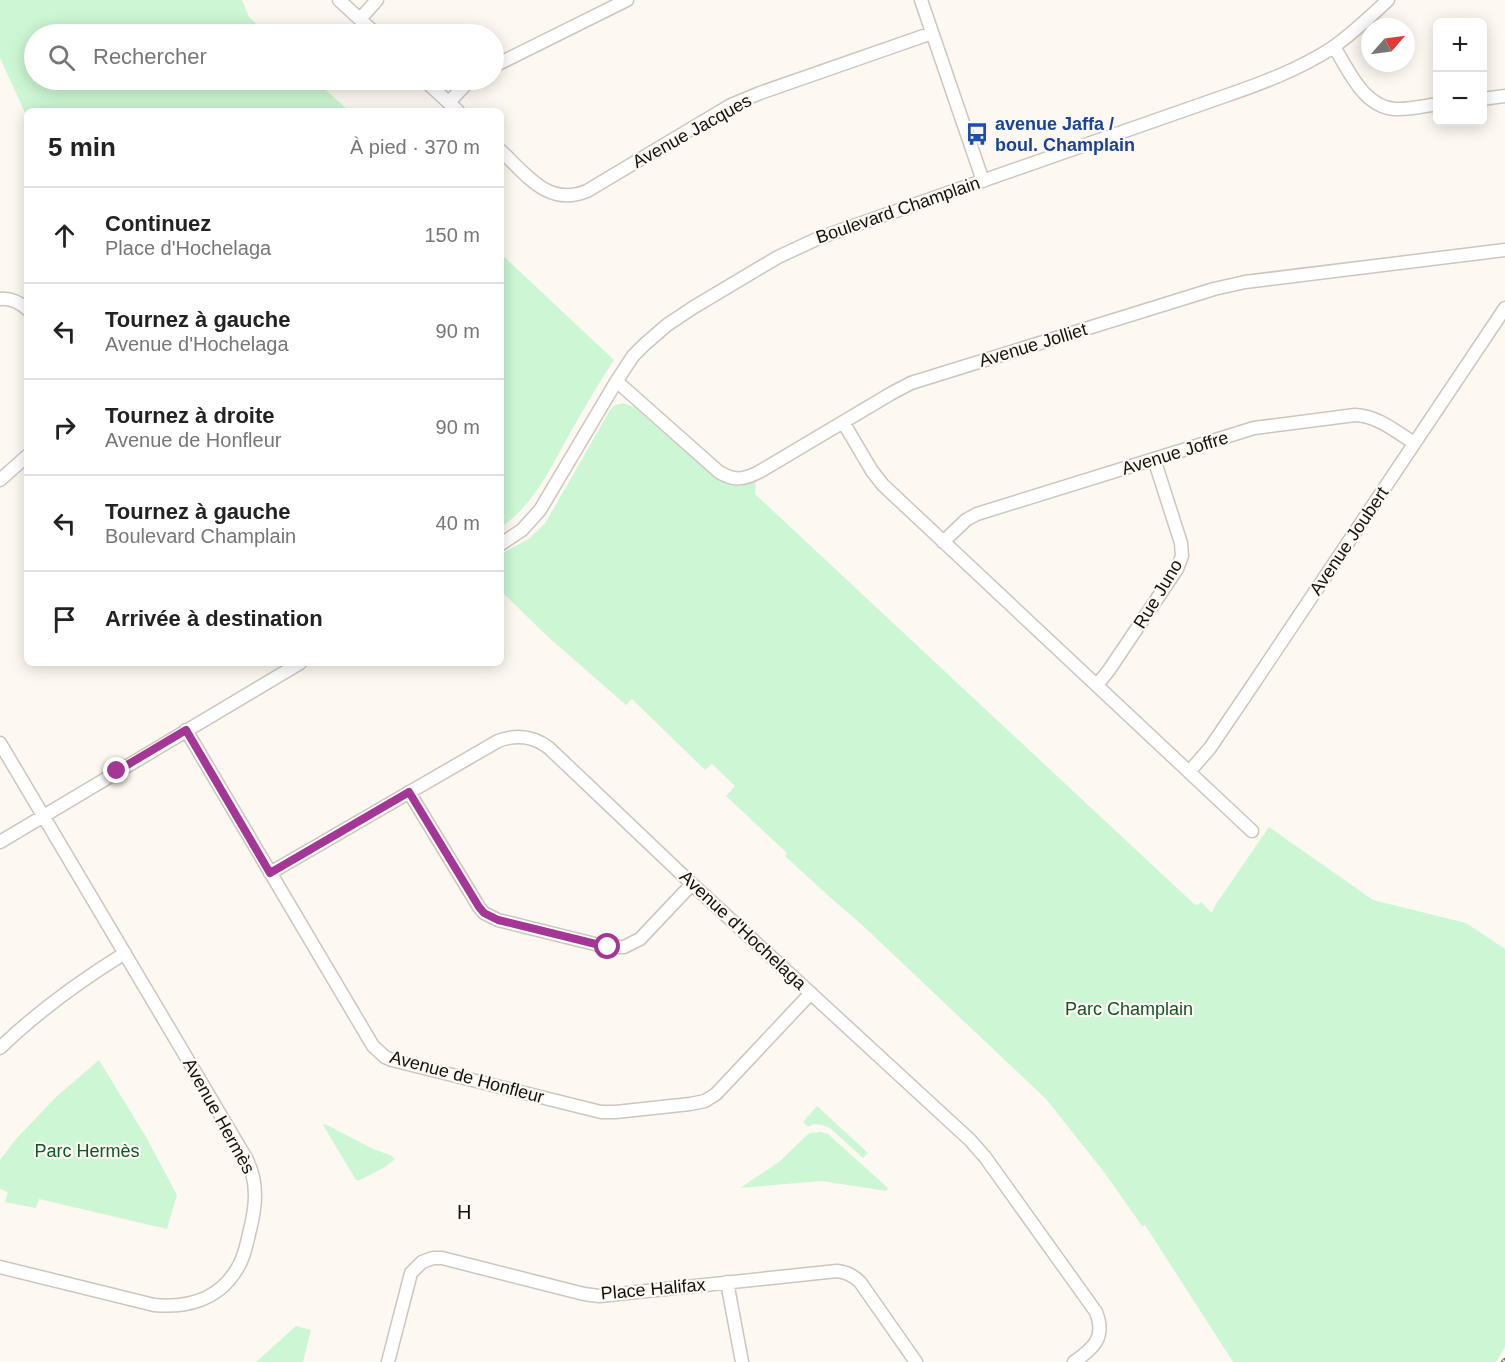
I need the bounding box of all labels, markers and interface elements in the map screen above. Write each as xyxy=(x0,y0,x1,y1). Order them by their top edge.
north arrow xyxy=(1361,18,1415,72)
map controls xyxy=(1433,18,1487,126)
button: + xyxy=(1433,18,1487,72)
search box xyxy=(24,24,504,90)
icon: search xyxy=(45,41,78,74)
text: Rechercher xyxy=(93,44,207,69)
button: − xyxy=(1433,72,1487,126)
street label: Avenue Jacques xyxy=(629,90,755,172)
place label: avenue Jaffa / boul. Champlain xyxy=(995,114,1135,155)
bus stop icon: avenue Jaffa / boul. Champlain xyxy=(964,121,990,147)
text: 5 min xyxy=(48,132,116,162)
text: À pied · 370 m xyxy=(350,136,480,158)
street label: Boulevard Champlain xyxy=(813,173,983,247)
text: Continuez xyxy=(105,211,211,236)
icon: ahead xyxy=(48,219,81,252)
text: 150 m xyxy=(424,224,480,246)
text: Place d'Hochelaga xyxy=(105,237,271,259)
text: Tournez à gauche xyxy=(105,307,290,332)
icon: left xyxy=(48,315,81,348)
street label: Avenue Jolliet xyxy=(977,319,1089,371)
text: 90 m xyxy=(436,320,480,342)
text: Avenue d'Hochelaga xyxy=(105,333,289,355)
text: Tournez à droite xyxy=(105,403,275,428)
icon: right xyxy=(48,411,81,444)
text: 90 m xyxy=(436,416,480,438)
street label: Avenue Joffre xyxy=(1119,427,1231,479)
text: Avenue de Honfleur xyxy=(105,429,281,451)
street label: Avenue Joubert xyxy=(1306,483,1392,599)
text: Tournez à gauche xyxy=(105,499,290,524)
icon: left xyxy=(48,507,81,540)
text: 40 m xyxy=(436,512,480,534)
text: Boulevard Champlain xyxy=(105,525,296,547)
street label: Rue Juno xyxy=(1130,556,1186,632)
icon: arrive xyxy=(48,603,81,636)
text: Arrivée à destination xyxy=(105,606,323,631)
route end xyxy=(103,757,129,783)
street label: Avenue d'Hochelaga xyxy=(676,866,811,994)
route start xyxy=(594,933,620,959)
park label: Parc Champlain xyxy=(1065,999,1193,1019)
street label: Avenue de Honfleur xyxy=(388,1047,546,1107)
street label: Avenue Hermès xyxy=(179,1055,259,1177)
park label: Parc Hermès xyxy=(34,1141,140,1161)
district label: H xyxy=(457,1201,473,1223)
street label: Place Halifax xyxy=(600,1274,706,1304)

